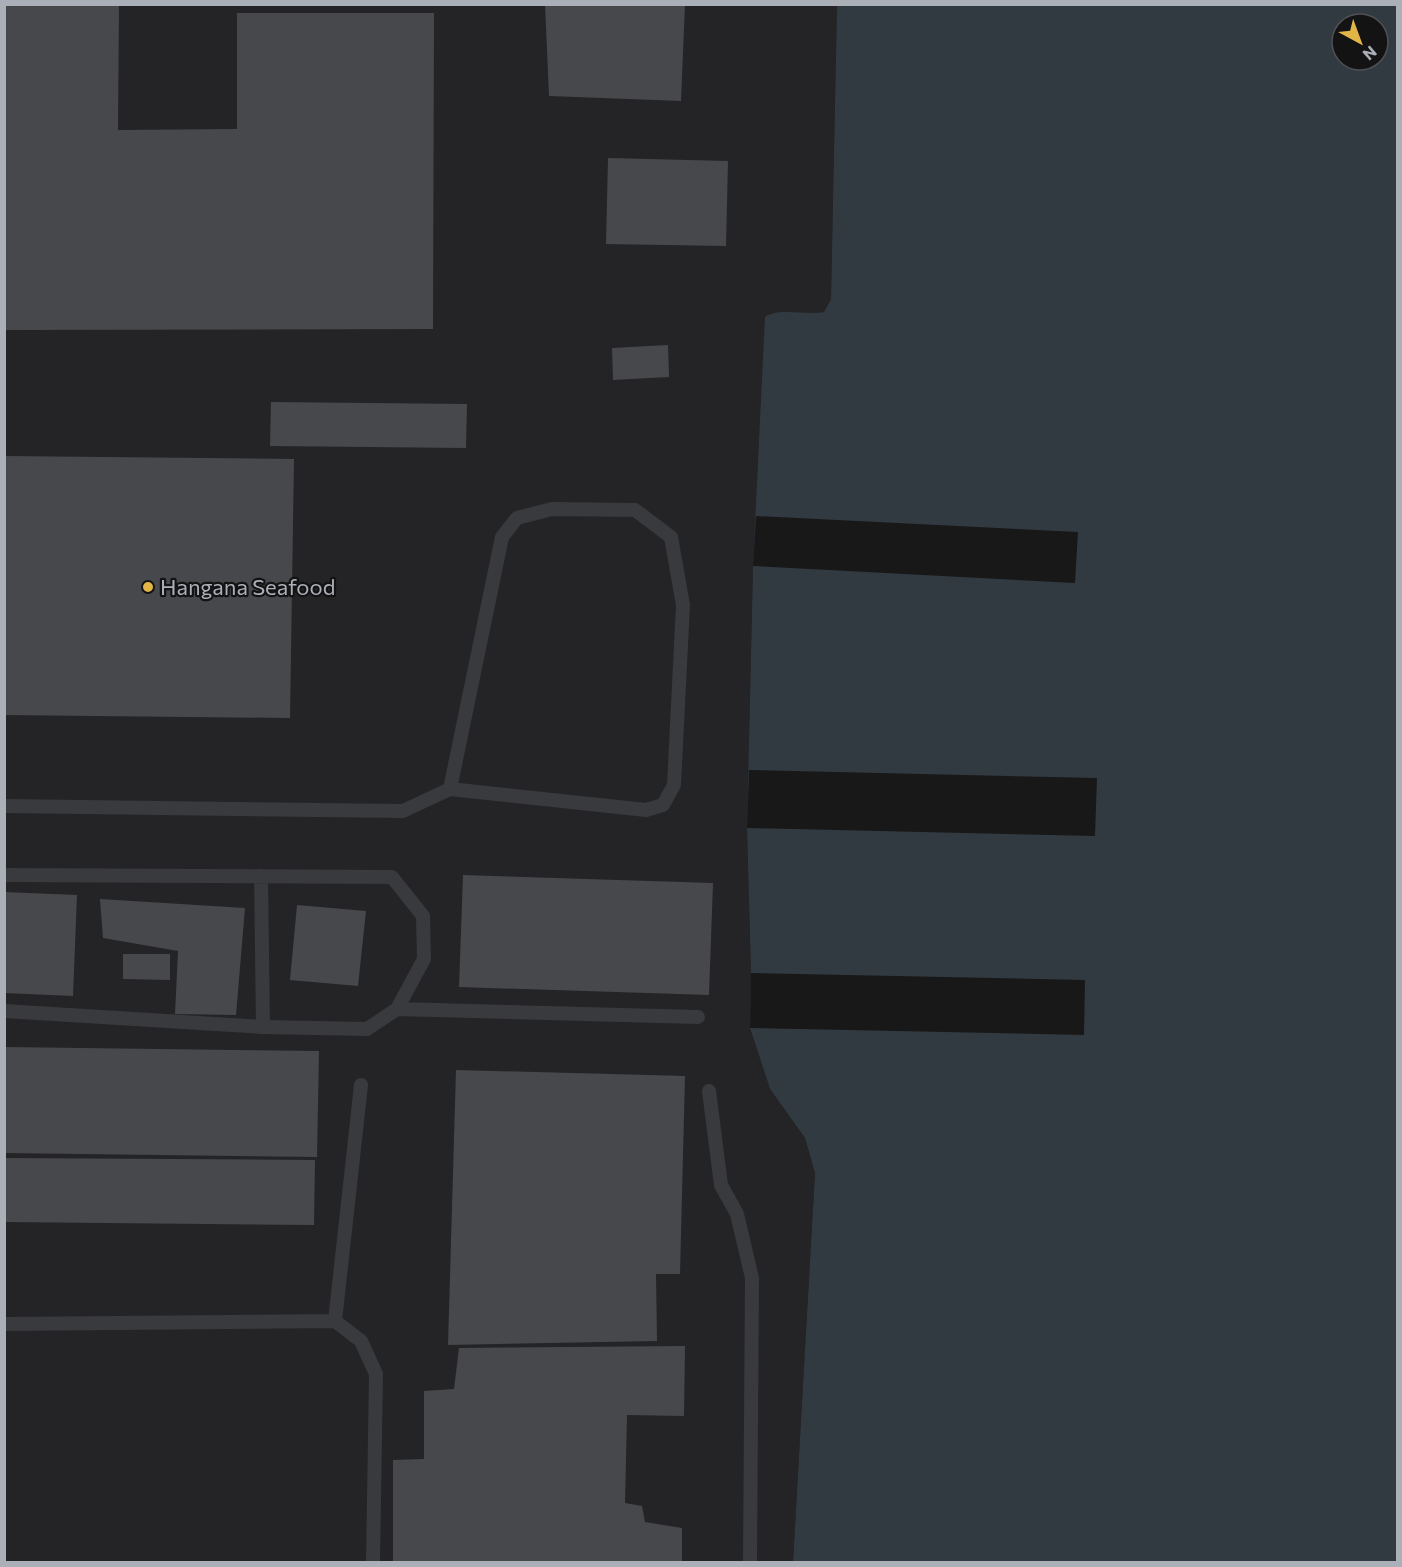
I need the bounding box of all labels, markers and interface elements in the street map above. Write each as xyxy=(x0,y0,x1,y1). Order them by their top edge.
north arrow xyxy=(1330,12,1390,72)
text: N xyxy=(1359,43,1381,65)
place label: Hangana Seafood xyxy=(160,573,335,600)
marker: Hangana Seafood xyxy=(141,580,155,594)

